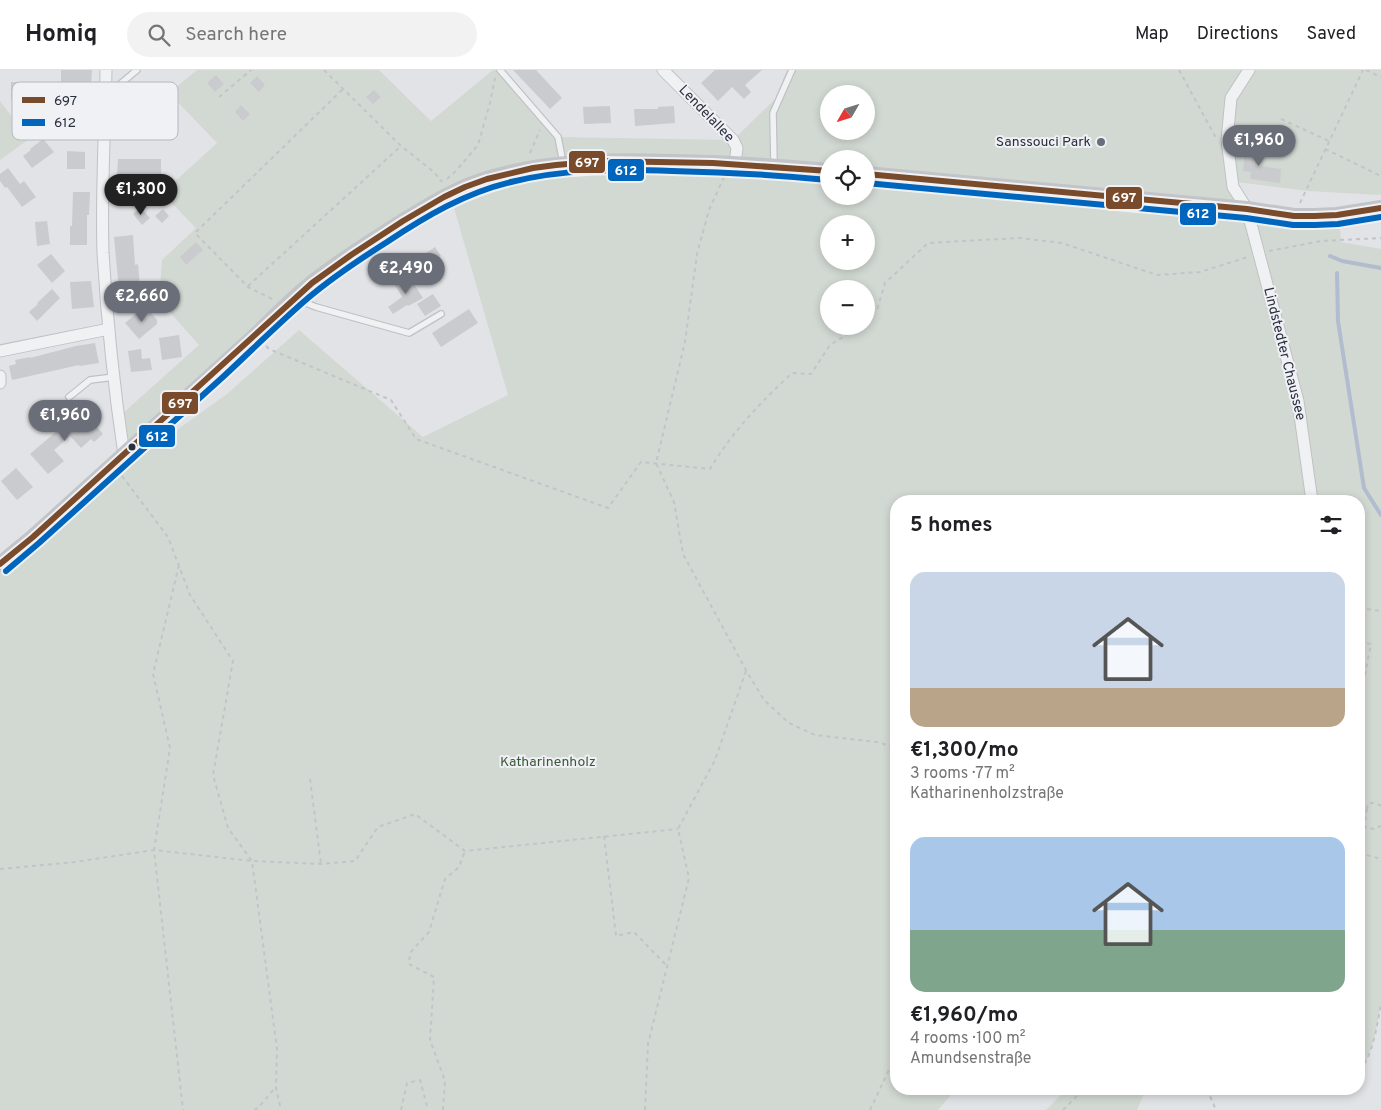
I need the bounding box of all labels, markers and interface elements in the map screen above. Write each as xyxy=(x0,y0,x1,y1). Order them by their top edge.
search box xyxy=(127,12,477,57)
text: Homiq xyxy=(25,20,97,50)
icon: search xyxy=(145,21,173,49)
text: Search here xyxy=(185,23,287,47)
text: Map xyxy=(1135,23,1169,46)
text: Directions xyxy=(1197,23,1279,46)
text: Saved xyxy=(1307,23,1356,46)
legend xyxy=(12,82,178,140)
street label: Lendelallee xyxy=(675,82,737,146)
north arrow xyxy=(820,85,875,140)
map controls xyxy=(820,85,875,335)
text: 697 xyxy=(54,93,77,110)
text: 612 xyxy=(54,115,76,132)
pin: €1,960 xyxy=(1218,124,1300,167)
text: €1,960 xyxy=(1234,131,1284,151)
place label: Sanssouci Park xyxy=(996,134,1091,151)
marker: Sanssouci Park xyxy=(1095,136,1107,148)
line badge: 697 xyxy=(568,150,606,174)
button: locate xyxy=(820,150,875,205)
text: 697 xyxy=(575,155,599,172)
line badge: 612 xyxy=(607,158,645,182)
text: 612 xyxy=(615,163,637,180)
pin: €1,300 xyxy=(100,174,182,216)
text: €1,300 xyxy=(115,180,167,200)
line badge: 697 xyxy=(1105,186,1143,210)
text: 697 xyxy=(1112,190,1136,207)
line badge: 612 xyxy=(1179,202,1217,226)
text: 612 xyxy=(1187,206,1209,223)
button: + xyxy=(820,215,875,270)
pin: €2,490 xyxy=(365,252,447,295)
text: €2,490 xyxy=(379,259,433,279)
pin: €2,660 xyxy=(101,280,183,323)
button: − xyxy=(820,280,875,335)
street label: Lindstedter Chaussee xyxy=(1259,286,1309,422)
text: €2,660 xyxy=(115,287,169,307)
line badge: 697 xyxy=(161,391,199,415)
text: 697 xyxy=(168,396,192,413)
pin: €1,960 xyxy=(24,400,106,442)
text: €1,960 xyxy=(40,406,90,426)
line badge: 612 xyxy=(138,424,176,448)
text: 612 xyxy=(146,429,168,446)
unlabelled marker xyxy=(127,442,137,452)
icon: filters xyxy=(1317,511,1345,539)
text: 5 homes xyxy=(910,512,993,539)
icon: home xyxy=(1083,604,1173,694)
text: €1,300/mo xyxy=(910,737,1019,764)
park label: Katharinenholz xyxy=(500,754,596,771)
text: 3 rooms · 77 m² xyxy=(910,764,1015,784)
text: Katharinenholzstraße xyxy=(910,784,1064,804)
icon: home xyxy=(1083,869,1173,959)
text: €1,960/mo xyxy=(910,1002,1018,1029)
text: 4 rooms · 100 m² xyxy=(910,1029,1026,1049)
text: Amundsenstraße xyxy=(910,1049,1031,1069)

